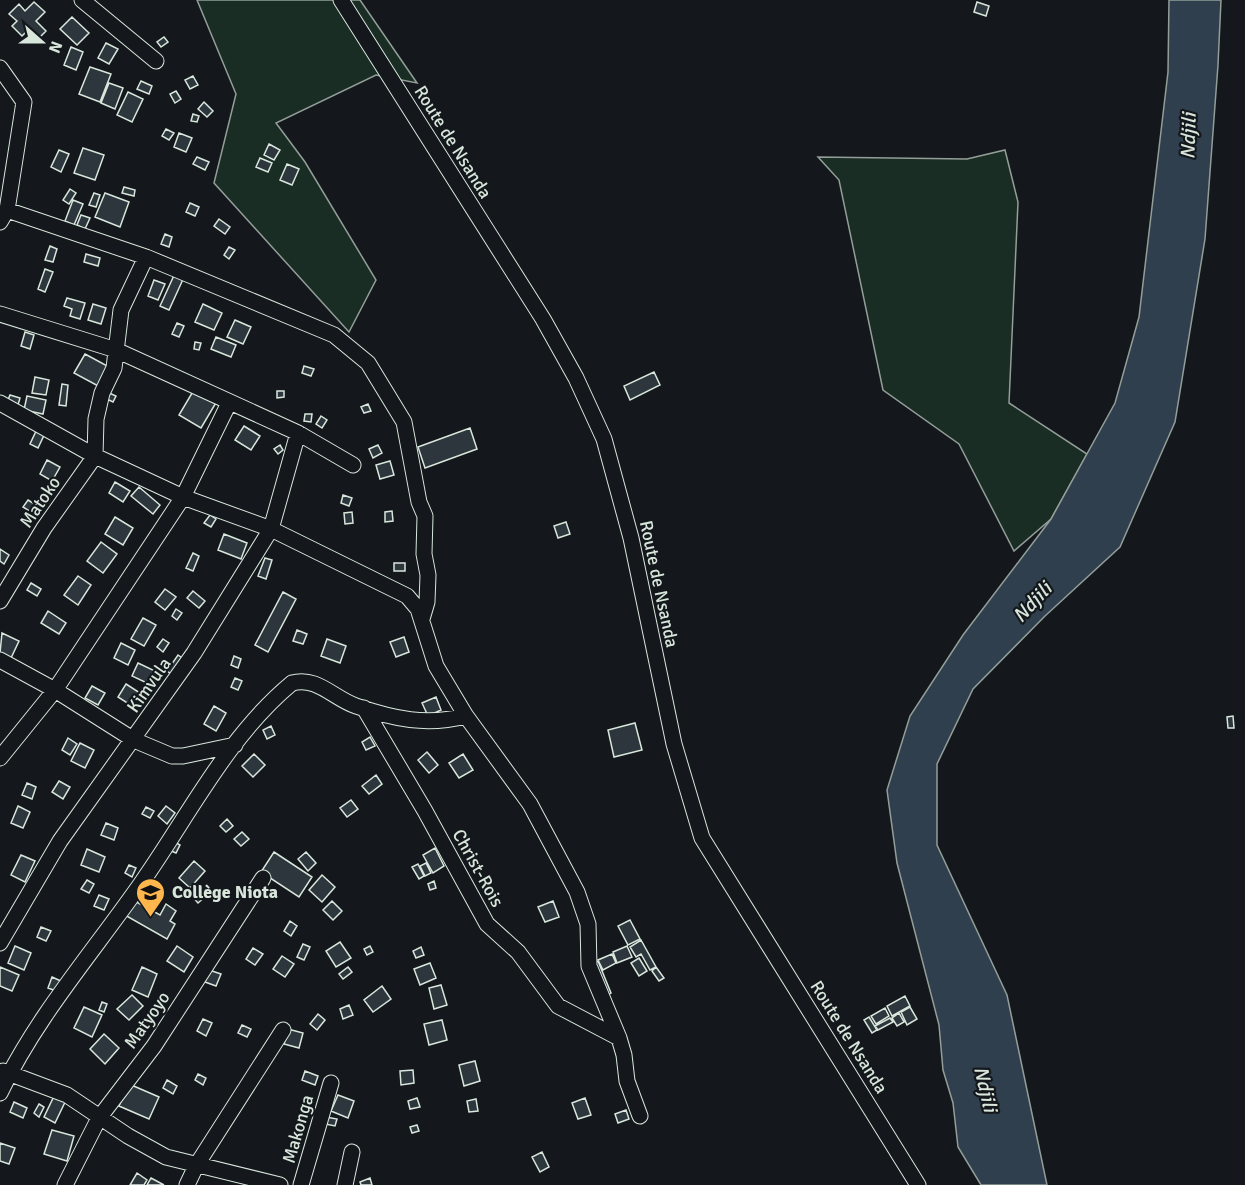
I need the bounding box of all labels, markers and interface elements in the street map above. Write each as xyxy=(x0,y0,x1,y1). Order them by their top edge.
north arrow xyxy=(12,12,72,72)
text: N xyxy=(44,38,66,56)
street label: Route de Nsanda xyxy=(409,81,497,203)
water label: Ndjili xyxy=(1175,111,1202,160)
street label: Matoko xyxy=(15,472,65,532)
street label: Route de Nsanda xyxy=(635,519,683,649)
water label: Ndjili xyxy=(1007,576,1058,628)
street label: Kimvula xyxy=(122,653,176,717)
street label: Christ-Rois xyxy=(448,825,508,911)
school or university icon: Collège Niota xyxy=(135,876,167,918)
place label: Collège Niota xyxy=(172,881,278,903)
street label: Route de Nsanda xyxy=(805,976,893,1098)
street label: Matyoyo xyxy=(119,987,175,1053)
water label: Ndjili xyxy=(968,1064,1003,1116)
street label: Makonga xyxy=(278,1092,318,1166)

